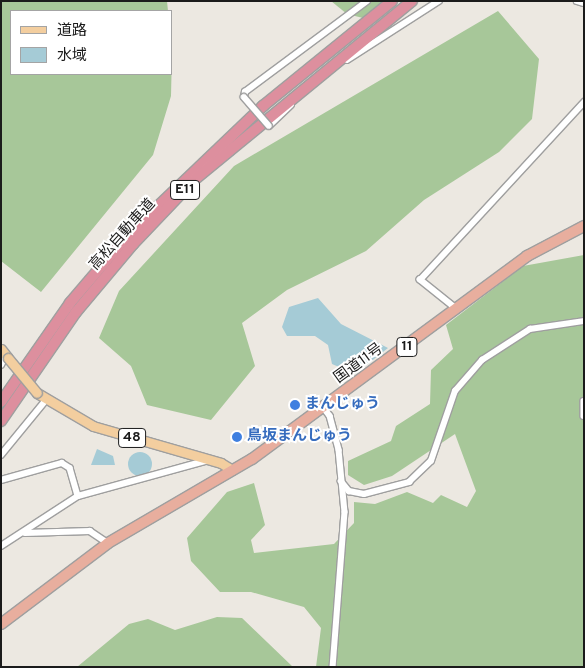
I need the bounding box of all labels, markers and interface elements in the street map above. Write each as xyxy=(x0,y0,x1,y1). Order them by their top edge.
legend xyxy=(10,10,172,75)
text: 道路 xyxy=(57,22,87,41)
text: 水域 xyxy=(57,47,87,66)
road number: E11 xyxy=(170,178,200,202)
street label: 高松自動車道 xyxy=(86,196,160,274)
road number: 11 xyxy=(396,336,418,358)
street label: 国道11号 xyxy=(331,340,387,388)
place label: まんじゅう xyxy=(305,396,380,414)
marker: まんじゅう xyxy=(289,399,301,411)
road number: 48 xyxy=(117,426,147,449)
place label: 鳥坂まんじゅう xyxy=(247,428,352,446)
marker: 鳥坂まんじゅう xyxy=(231,431,243,443)

